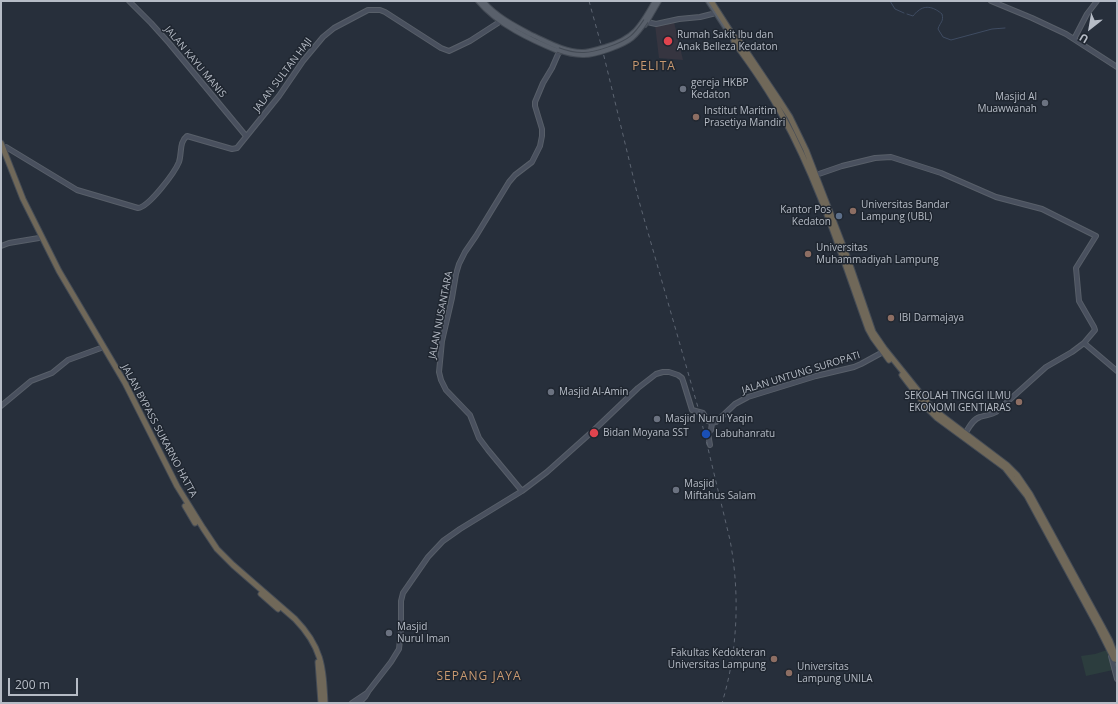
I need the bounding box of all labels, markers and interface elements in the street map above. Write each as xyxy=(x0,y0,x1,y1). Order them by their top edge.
north arrow xyxy=(1070,8,1110,48)
street label: JALAN KAYU MANIS xyxy=(162,24,228,100)
place label: Rumah Sakit Ibu dan Anak Belleza Kedaton xyxy=(677,29,778,52)
text: U xyxy=(1076,30,1091,47)
marker: Rumah Sakit Ibu dan Anak Belleza Kedaton xyxy=(662,35,674,47)
street label: JALAN SULTAN HAJI xyxy=(251,36,315,114)
district label: PELITA xyxy=(632,60,676,74)
place label: gereja HKBP Kedaton xyxy=(691,77,748,100)
marker: gereja HKBP Kedaton xyxy=(678,84,688,94)
place label: Masjid Al Muawwanah xyxy=(977,91,1037,114)
marker: Masjid Al Muawwanah xyxy=(1040,98,1050,108)
place label: Institut Maritim Prasetiya Mandiri xyxy=(704,105,785,128)
marker: Institut Maritim Prasetiya Mandiri xyxy=(691,112,701,122)
place label: Universitas Bandar Lampung (UBL) xyxy=(861,199,949,222)
place label: Kantor Pos Kedaton xyxy=(780,204,831,228)
marker: Universitas Bandar Lampung (UBL) xyxy=(848,206,858,216)
marker: Kantor Pos Kedaton xyxy=(834,211,844,221)
place label: Universitas Muhammadiyah Lampung xyxy=(816,242,939,266)
marker: Universitas Muhammadiyah Lampung xyxy=(803,249,813,259)
street label: JALAN NUSANTARA xyxy=(427,270,455,360)
place label: IBI Darmajaya xyxy=(899,312,964,324)
marker: IBI Darmajaya xyxy=(886,313,896,323)
street label: JALAN UNTUNG SUROPATI xyxy=(740,349,862,397)
street label: JALAN BYPASS SUKARNO HATTA xyxy=(119,362,199,500)
place label: Masjid Al-Amin xyxy=(559,386,628,398)
marker: Masjid Al-Amin xyxy=(546,387,556,397)
place label: SEKOLAH TINGGI ILMU EKONOMI GENTIARAS xyxy=(904,390,1011,414)
marker: SEKOLAH TINGGI ILMU EKONOMI GENTIARAS xyxy=(1014,397,1024,407)
place label: Masjid Nurul Yaqin xyxy=(665,413,753,425)
marker: Masjid Nurul Yaqin xyxy=(652,414,662,424)
marker: Bidan Moyana SST xyxy=(588,427,600,439)
place label: Bidan Moyana SST xyxy=(603,427,689,439)
marker: Labuhanratu xyxy=(700,428,712,440)
place label: Labuhanratu xyxy=(715,428,775,440)
place label: Masjid Miftahus Salam xyxy=(684,478,756,502)
marker: Masjid Miftahus Salam xyxy=(671,485,681,495)
place label: Masjid Nurul Iman xyxy=(397,621,450,644)
marker: Masjid Nurul Iman xyxy=(384,628,394,638)
place label: Fakultas Kedokteran Universitas Lampung xyxy=(668,647,766,670)
marker: Fakultas Kedokteran Universitas Lampung xyxy=(769,654,779,664)
place label: Universitas Lampung UNILA xyxy=(797,661,873,684)
marker: Universitas Lampung UNILA xyxy=(784,668,794,678)
scale bar xyxy=(10,670,80,696)
district label: SEPANG JAYA xyxy=(436,670,522,684)
text: 200 m xyxy=(15,676,50,693)

